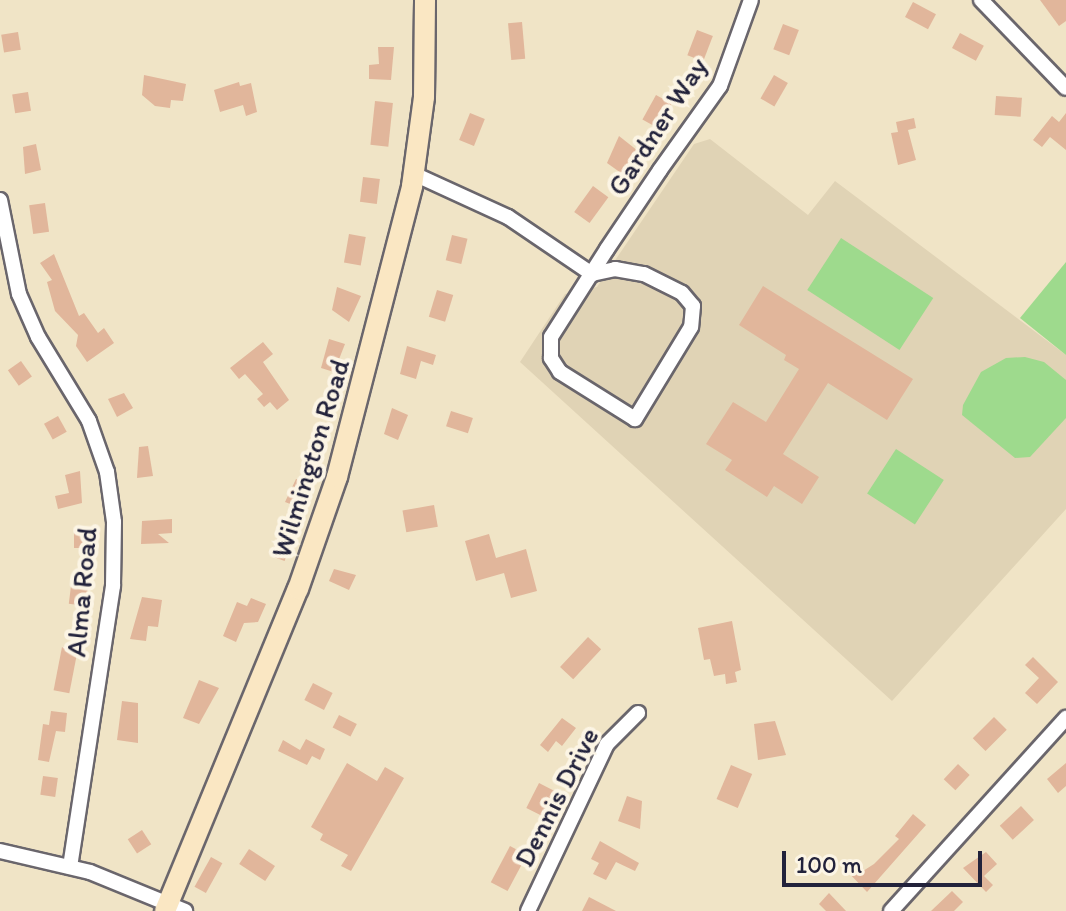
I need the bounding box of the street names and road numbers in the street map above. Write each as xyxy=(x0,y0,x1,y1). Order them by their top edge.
street label: Gardner Way xyxy=(600,51,714,201)
street label: Wilmington Road xyxy=(264,355,356,561)
street label: Alma Road xyxy=(59,526,103,658)
street label: Dennis Drive xyxy=(507,722,605,872)

